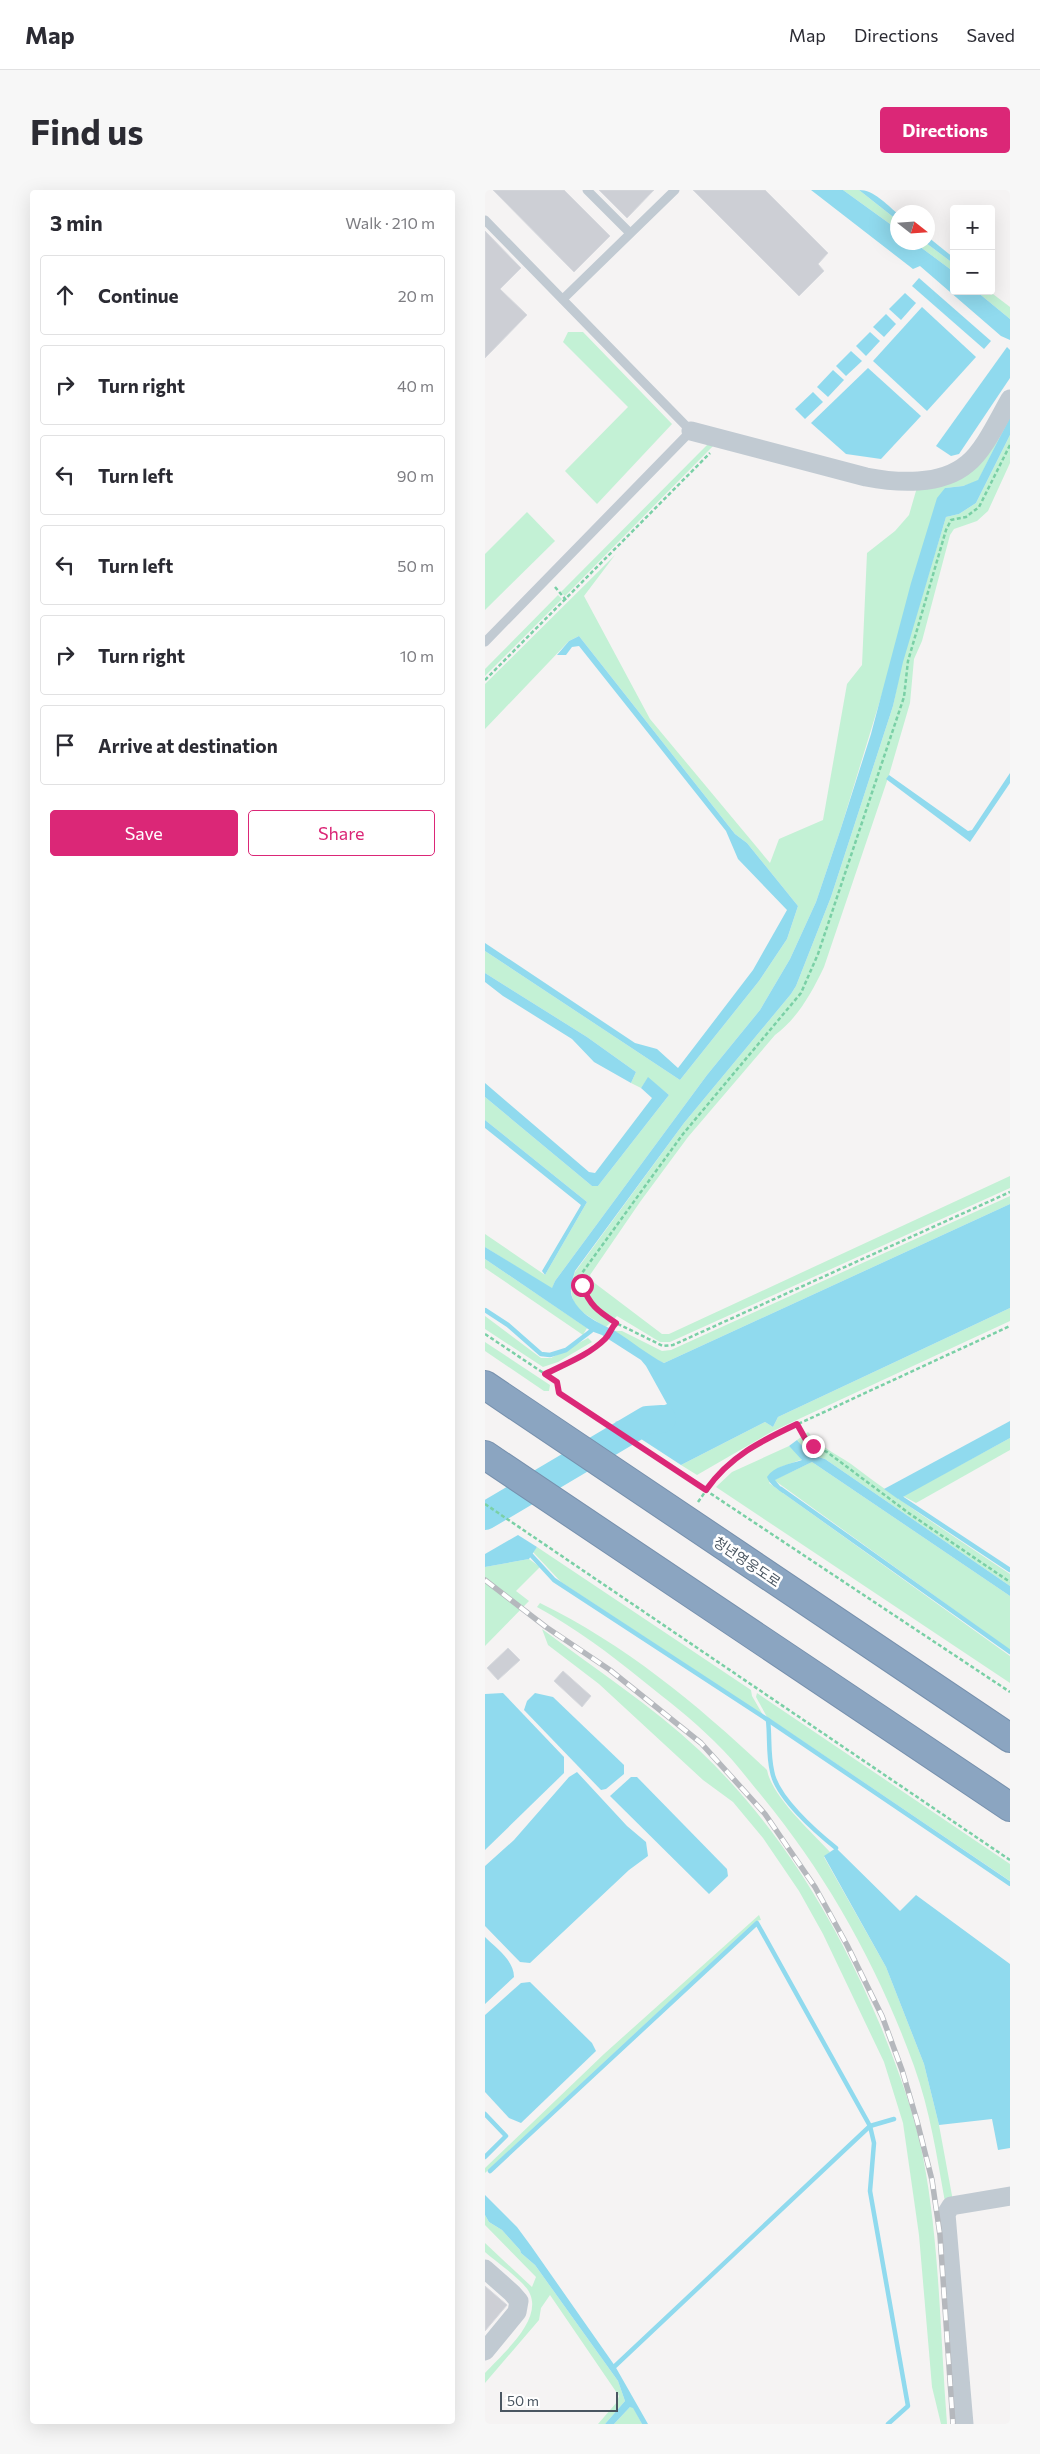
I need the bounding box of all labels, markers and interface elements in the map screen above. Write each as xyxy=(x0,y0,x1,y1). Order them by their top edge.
text: Map xyxy=(25,20,75,49)
text: Map xyxy=(789,24,826,46)
text: Directions xyxy=(854,24,938,46)
text: Saved xyxy=(966,24,1015,46)
button: Directions xyxy=(880,107,1010,153)
text: Find us xyxy=(30,109,144,152)
north arrow xyxy=(890,205,935,250)
map controls xyxy=(950,205,995,295)
button: + xyxy=(950,205,995,250)
text: 3 min xyxy=(50,210,103,235)
text: Walk · 210 m xyxy=(345,213,435,232)
button: − xyxy=(950,250,995,295)
icon: ahead xyxy=(51,281,79,309)
text: Continue xyxy=(98,284,178,307)
text: 20 m xyxy=(398,286,434,305)
icon: right xyxy=(51,371,79,399)
text: Turn right xyxy=(98,374,185,397)
text: 40 m xyxy=(397,376,434,395)
icon: left xyxy=(51,461,79,489)
text: Turn left xyxy=(98,464,173,487)
text: 90 m xyxy=(397,466,434,485)
icon: left xyxy=(51,551,79,579)
text: Turn left xyxy=(98,554,173,577)
text: 50 m xyxy=(397,556,434,575)
icon: right xyxy=(51,641,79,669)
text: Turn right xyxy=(98,644,185,667)
text: 10 m xyxy=(400,646,434,665)
icon: arrive xyxy=(51,731,79,759)
text: Arrive at destination xyxy=(98,734,278,757)
button: Save xyxy=(50,810,238,856)
button: Share xyxy=(248,810,435,856)
route start xyxy=(571,1274,594,1297)
route end xyxy=(802,1435,825,1458)
street label: 청년영웅도로 xyxy=(710,1533,784,1590)
scale bar xyxy=(500,2389,617,2412)
text: 50 m xyxy=(507,2392,539,2409)

